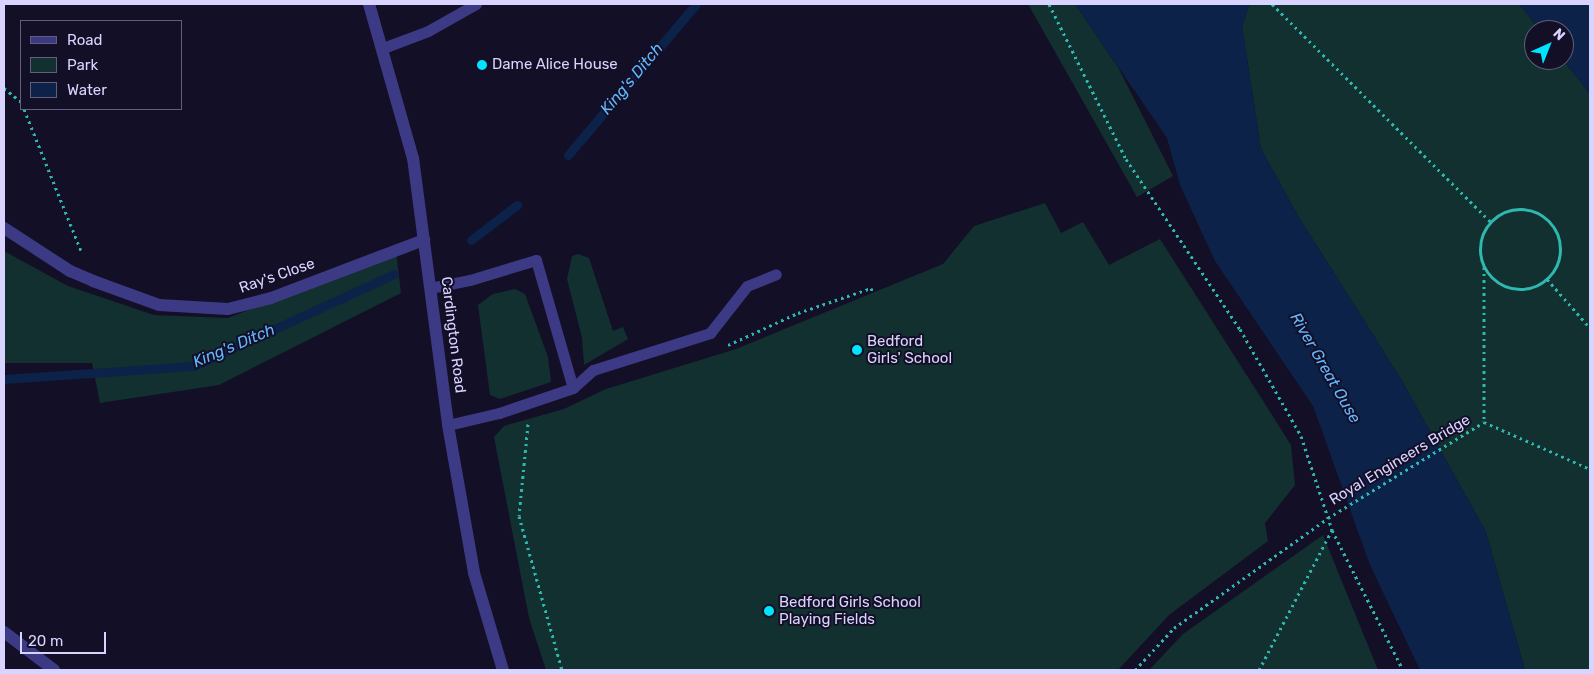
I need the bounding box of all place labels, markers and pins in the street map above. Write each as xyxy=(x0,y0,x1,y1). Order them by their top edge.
place label: Dame Alice House xyxy=(492,56,618,74)
marker: Dame Alice House xyxy=(476,59,488,71)
place label: Bedford Girls' School xyxy=(867,332,952,367)
marker: Bedford Girls' School xyxy=(851,344,863,356)
place label: Bedford Girls School Playing Fields xyxy=(779,593,921,628)
marker: Bedford Girls School Playing Fields xyxy=(763,605,775,617)

